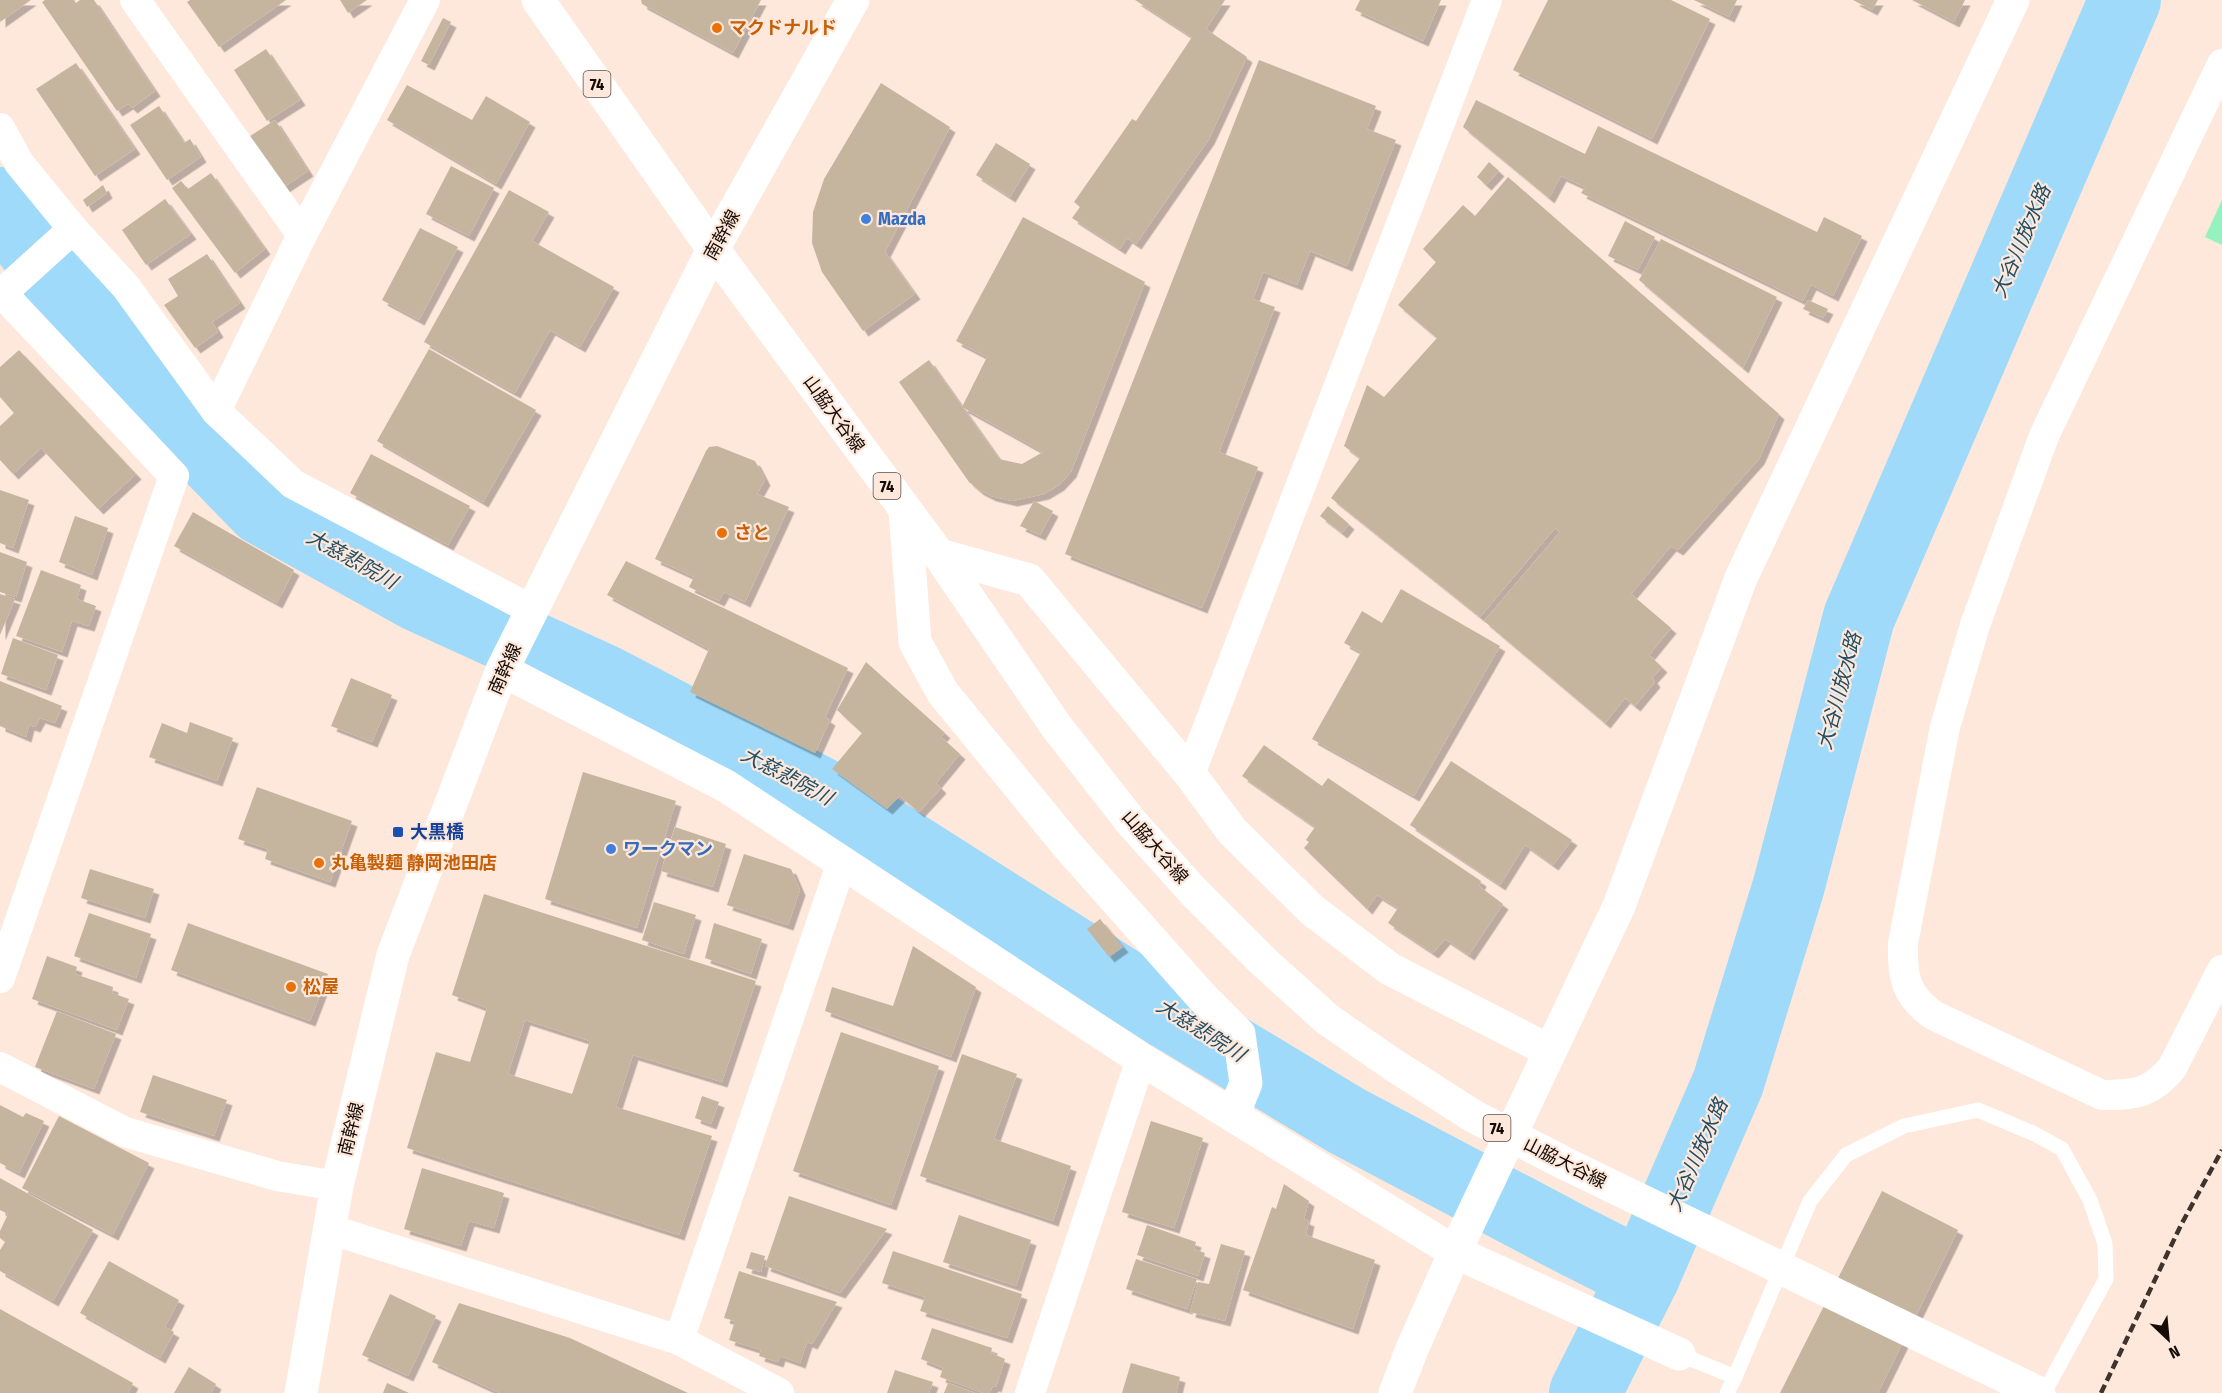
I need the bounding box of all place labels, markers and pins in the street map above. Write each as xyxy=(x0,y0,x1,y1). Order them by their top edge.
place label: マクドナルド xyxy=(729,17,837,39)
marker: マクドナルド xyxy=(710,21,724,35)
place label: Mazda xyxy=(878,208,926,230)
marker: Mazda xyxy=(859,212,873,226)
place label: さと xyxy=(734,522,770,544)
marker: さと xyxy=(715,526,729,540)
place label: 大黒橋 xyxy=(410,821,464,843)
marker: 大黒橋 xyxy=(391,825,405,839)
place label: ワークマン xyxy=(623,838,713,860)
marker: ワークマン xyxy=(604,842,618,856)
place label: 丸亀製麺 静岡池田店 xyxy=(331,852,497,874)
marker: 丸亀製麺 静岡池田店 xyxy=(312,856,326,870)
place label: 松屋 xyxy=(303,976,339,998)
marker: 松屋 xyxy=(284,980,298,994)

